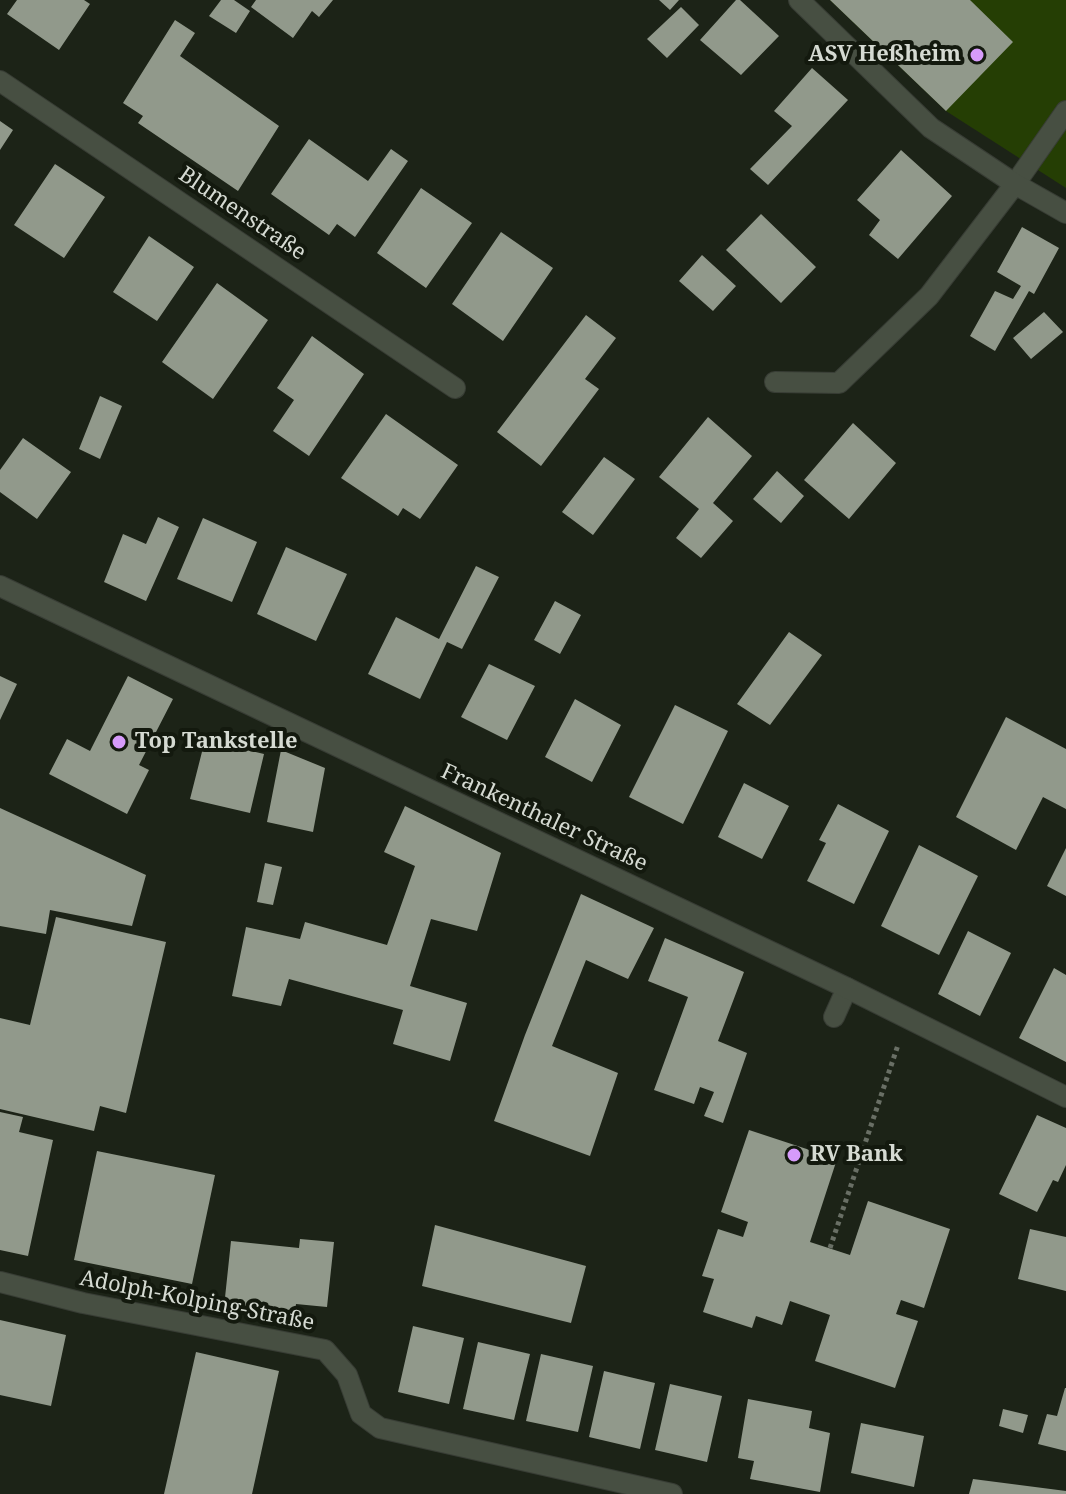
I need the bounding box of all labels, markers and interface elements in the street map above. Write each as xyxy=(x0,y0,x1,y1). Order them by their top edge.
place label: ASV Heßheim xyxy=(808,42,961,68)
marker: ASV Heßheim xyxy=(968,46,986,64)
street label: Blumenstraße xyxy=(173,162,311,266)
place label: Top Tankstelle xyxy=(135,729,298,755)
marker: Top Tankstelle xyxy=(110,733,128,751)
street label: Frankenthaler Straße xyxy=(437,759,651,877)
place label: RV Bank xyxy=(810,1142,903,1168)
marker: RV Bank xyxy=(785,1146,803,1164)
street label: Adolph-Kolping-Straße xyxy=(78,1265,316,1337)

